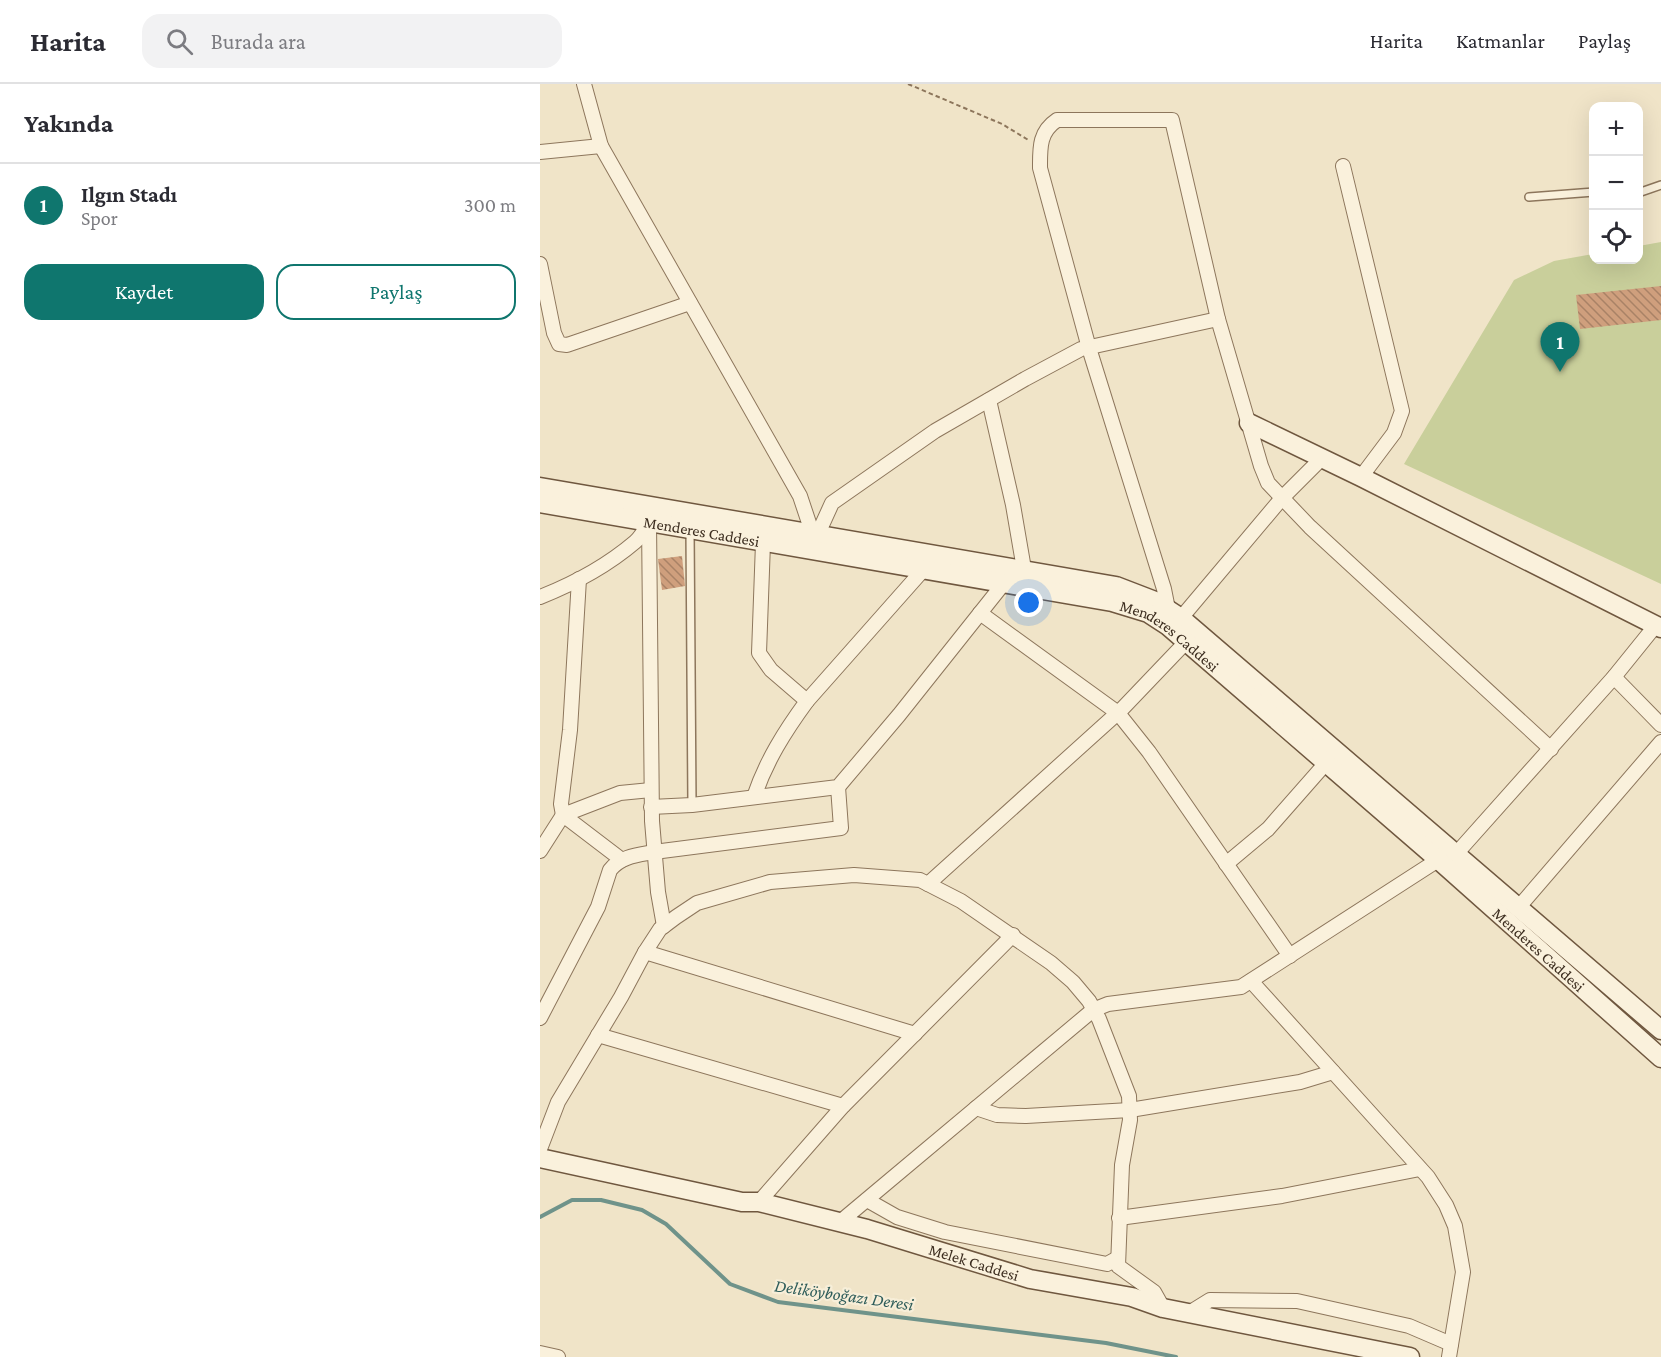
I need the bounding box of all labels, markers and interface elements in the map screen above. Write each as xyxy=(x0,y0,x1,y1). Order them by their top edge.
search box xyxy=(142,14,562,68)
icon: search xyxy=(163,25,196,58)
text: Harita xyxy=(30,26,106,57)
text: Burada ara xyxy=(211,29,306,54)
text: Harita xyxy=(1370,29,1423,53)
text: Katmanlar xyxy=(1456,29,1545,53)
text: Paylaş xyxy=(1578,29,1631,53)
map controls xyxy=(1589,102,1643,264)
button: + xyxy=(1589,102,1643,156)
text: Yakında xyxy=(24,109,113,138)
button: − xyxy=(1589,156,1643,210)
text: Ilgın Stadı xyxy=(81,182,177,207)
text: 1 xyxy=(40,194,47,216)
text: 300 m xyxy=(464,194,516,216)
text: Spor xyxy=(81,207,118,229)
button: locate xyxy=(1589,210,1643,264)
button: Kaydet xyxy=(24,264,264,320)
button: Paylaş xyxy=(276,264,516,320)
pin: 1 xyxy=(1540,322,1580,372)
street label: Menderes Caddesi xyxy=(642,513,761,550)
your location xyxy=(1014,588,1043,617)
street label: Menderes Caddesi xyxy=(1118,597,1222,675)
street label: Menderes Caddesi xyxy=(1489,904,1588,995)
street label: Melek Caddesi xyxy=(927,1240,1021,1284)
water label: Deliköyboğazı Deresi xyxy=(773,1275,915,1315)

